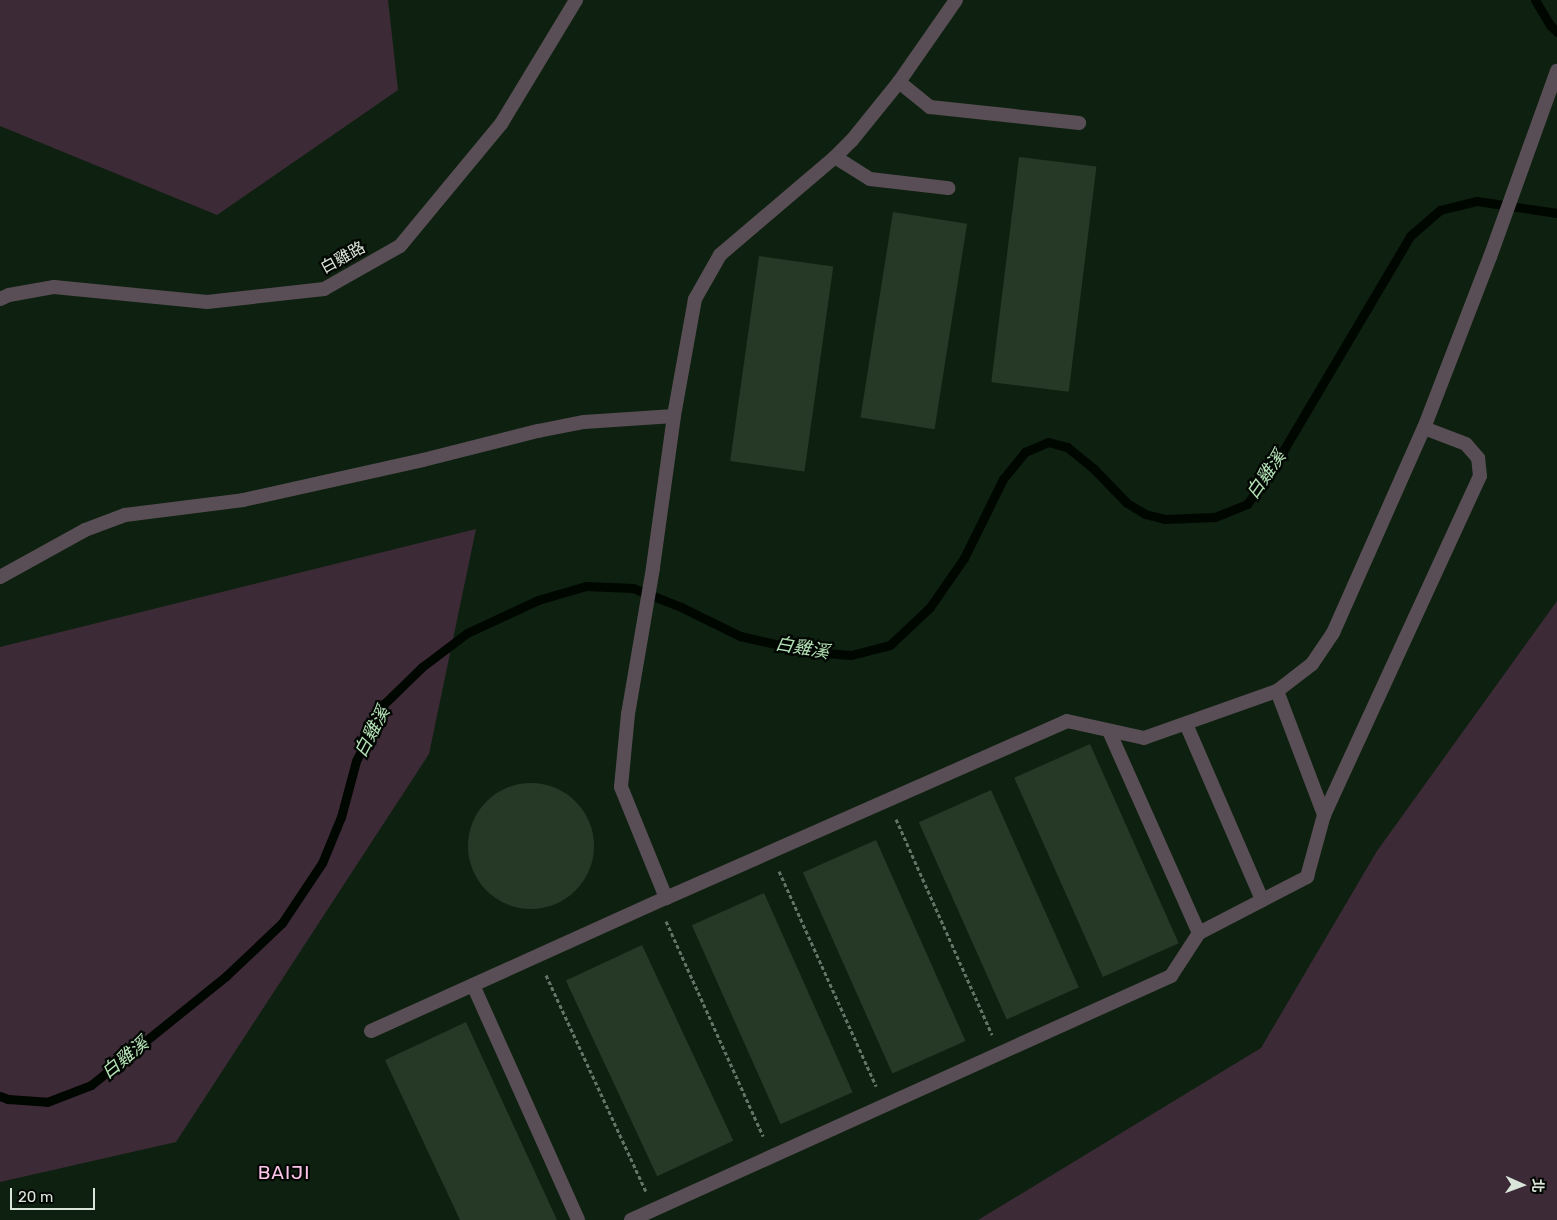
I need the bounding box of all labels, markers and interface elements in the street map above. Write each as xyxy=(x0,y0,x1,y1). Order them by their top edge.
street label: 白雞路 xyxy=(317,238,369,278)
water label: 白雞溪 xyxy=(1242,447,1290,503)
water label: 白雞溪 xyxy=(774,633,830,663)
water label: 白雞溪 xyxy=(350,703,394,761)
water label: 白雞溪 xyxy=(97,1033,153,1083)
north arrow xyxy=(1497,1160,1547,1210)
district label: BAIJI xyxy=(257,1162,311,1184)
scale bar xyxy=(12,1178,98,1210)
text: 北 xyxy=(1529,1178,1546,1193)
text: 20 m xyxy=(18,1188,53,1206)

